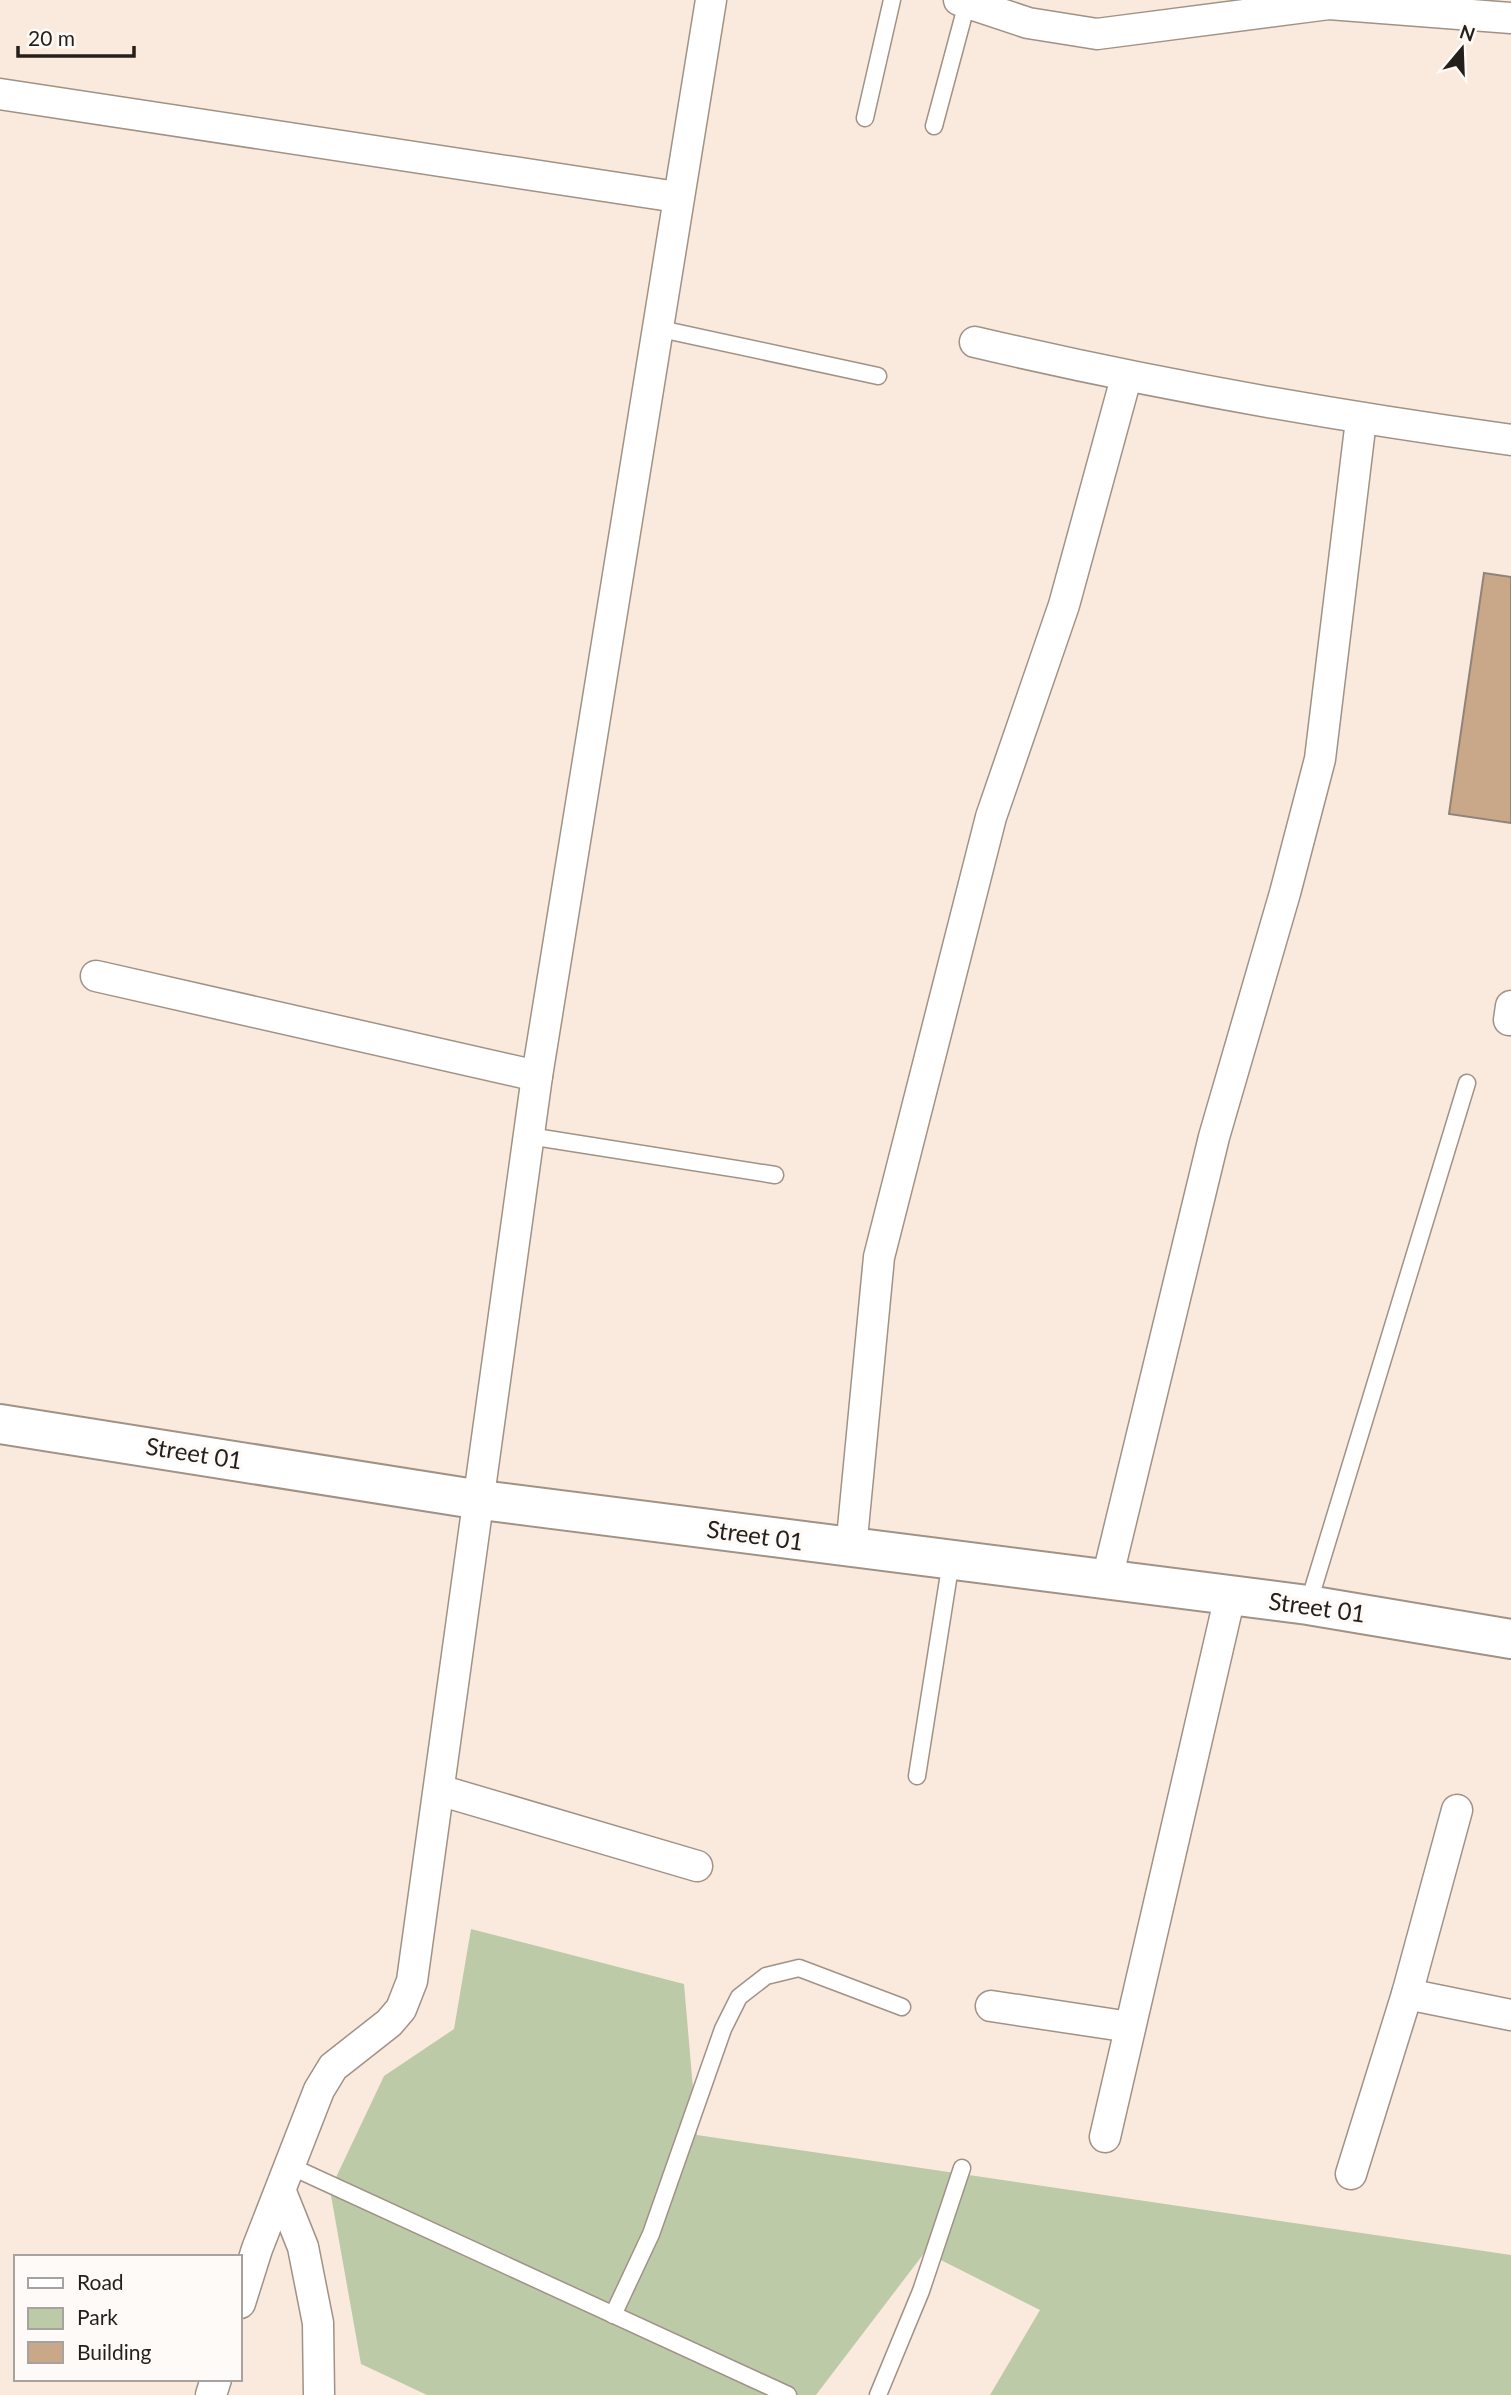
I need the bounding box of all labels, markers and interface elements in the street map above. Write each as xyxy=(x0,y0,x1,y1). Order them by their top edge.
scale bar xyxy=(18,14,133,58)
north arrow xyxy=(1427,14,1497,84)
text: N xyxy=(1457,19,1478,46)
text: 20 m xyxy=(28,25,75,50)
street label: Street 01 xyxy=(144,1431,244,1474)
street label: Street 01 xyxy=(705,1513,805,1556)
street label: Street 01 xyxy=(1267,1585,1367,1628)
legend xyxy=(14,2255,242,2381)
text: Road xyxy=(77,2269,124,2294)
text: Park xyxy=(77,2304,118,2329)
text: Building xyxy=(77,2339,152,2364)

